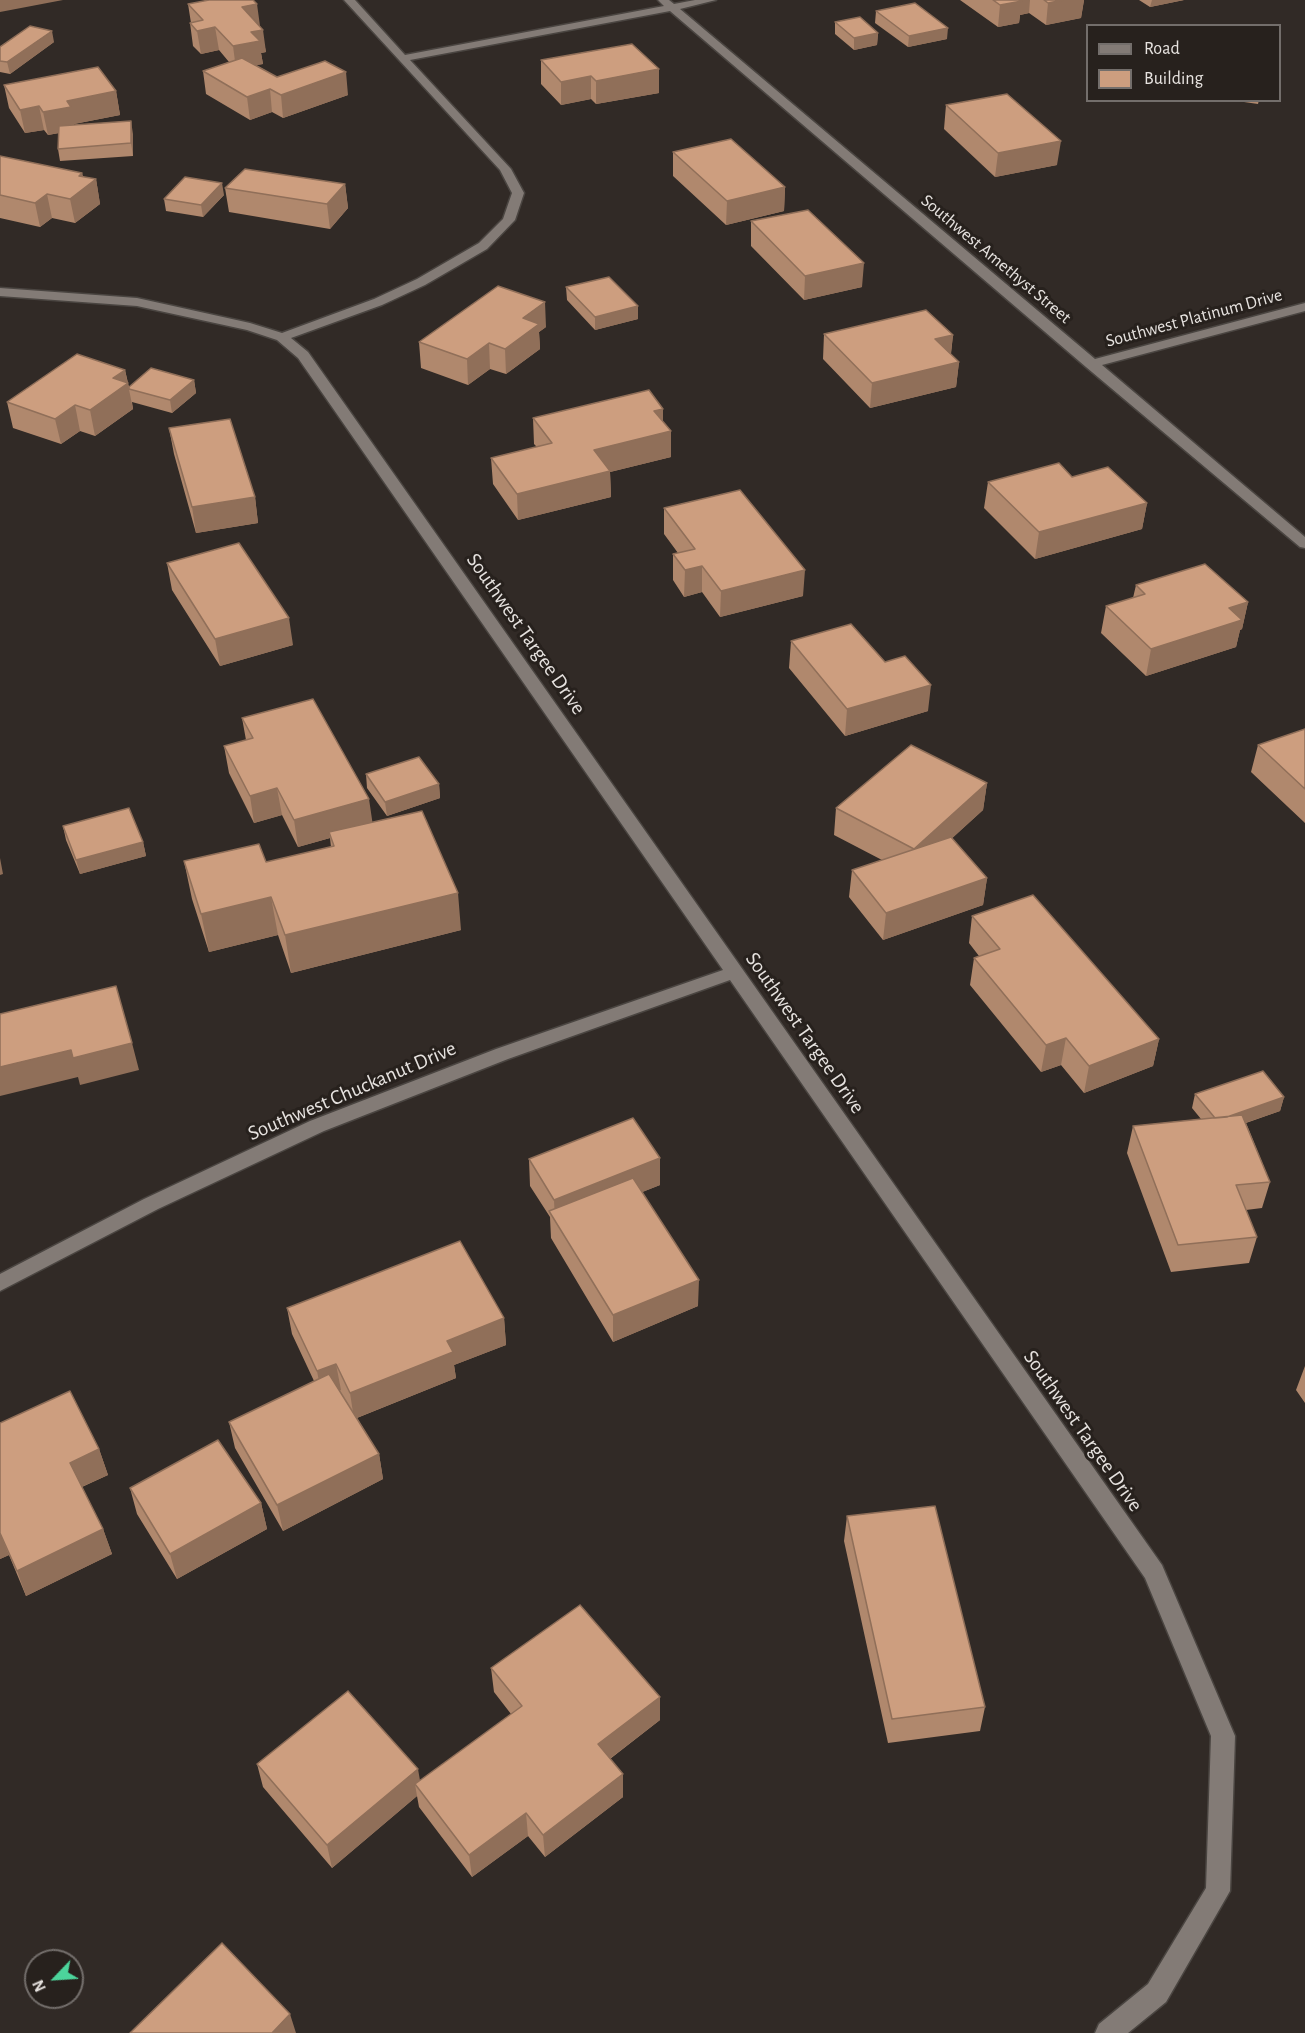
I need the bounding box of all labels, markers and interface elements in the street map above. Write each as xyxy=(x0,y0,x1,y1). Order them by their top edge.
legend xyxy=(1086,24,1281,102)
text: Road xyxy=(1144,40,1180,58)
text: Building xyxy=(1144,70,1203,88)
street label: Southwest Amethyst Street xyxy=(916,190,1076,328)
street label: Southwest Platinum Drive xyxy=(1103,284,1285,352)
street label: Southwest Targee Drive xyxy=(461,548,591,720)
street label: Southwest Targee Drive xyxy=(740,947,870,1119)
street label: Southwest Chuckanut Drive xyxy=(244,1036,460,1146)
street label: Southwest Targee Drive xyxy=(1018,1345,1148,1517)
north arrow xyxy=(24,1949,84,2009)
text: N xyxy=(30,1977,49,1994)

